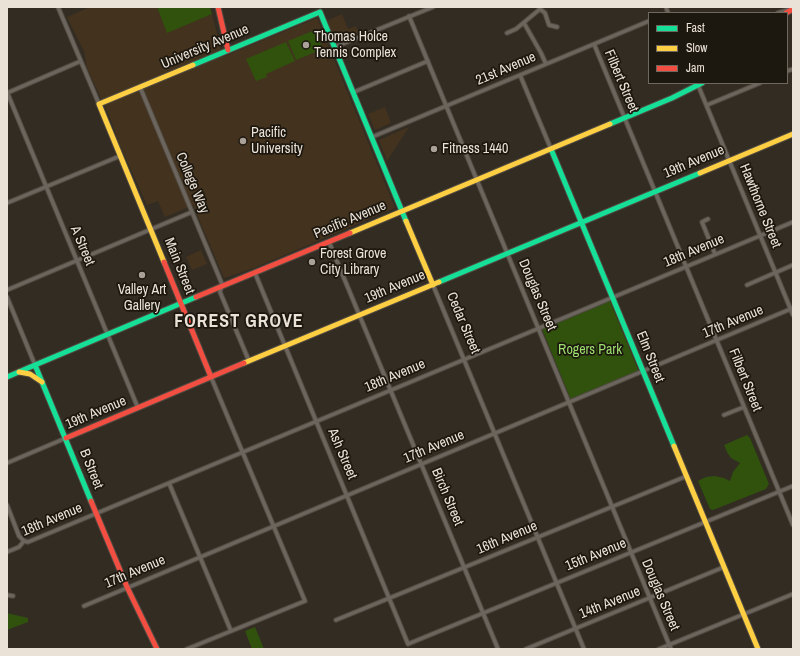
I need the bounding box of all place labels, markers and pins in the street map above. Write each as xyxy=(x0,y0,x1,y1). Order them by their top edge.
place label: Thomas Holce Tennis Complex xyxy=(314,29,396,62)
marker: Thomas Holce Tennis Complex xyxy=(301,40,311,50)
place label: Pacific University xyxy=(251,125,303,158)
marker: Pacific University xyxy=(238,136,248,146)
place label: Fitness 1440 xyxy=(442,141,508,157)
marker: Fitness 1440 xyxy=(429,144,439,154)
place label: Forest Grove City Library xyxy=(320,246,386,278)
marker: Forest Grove City Library xyxy=(307,257,317,267)
marker: Valley Art Gallery xyxy=(137,270,147,280)
place label: Valley Art Gallery xyxy=(118,282,166,314)

